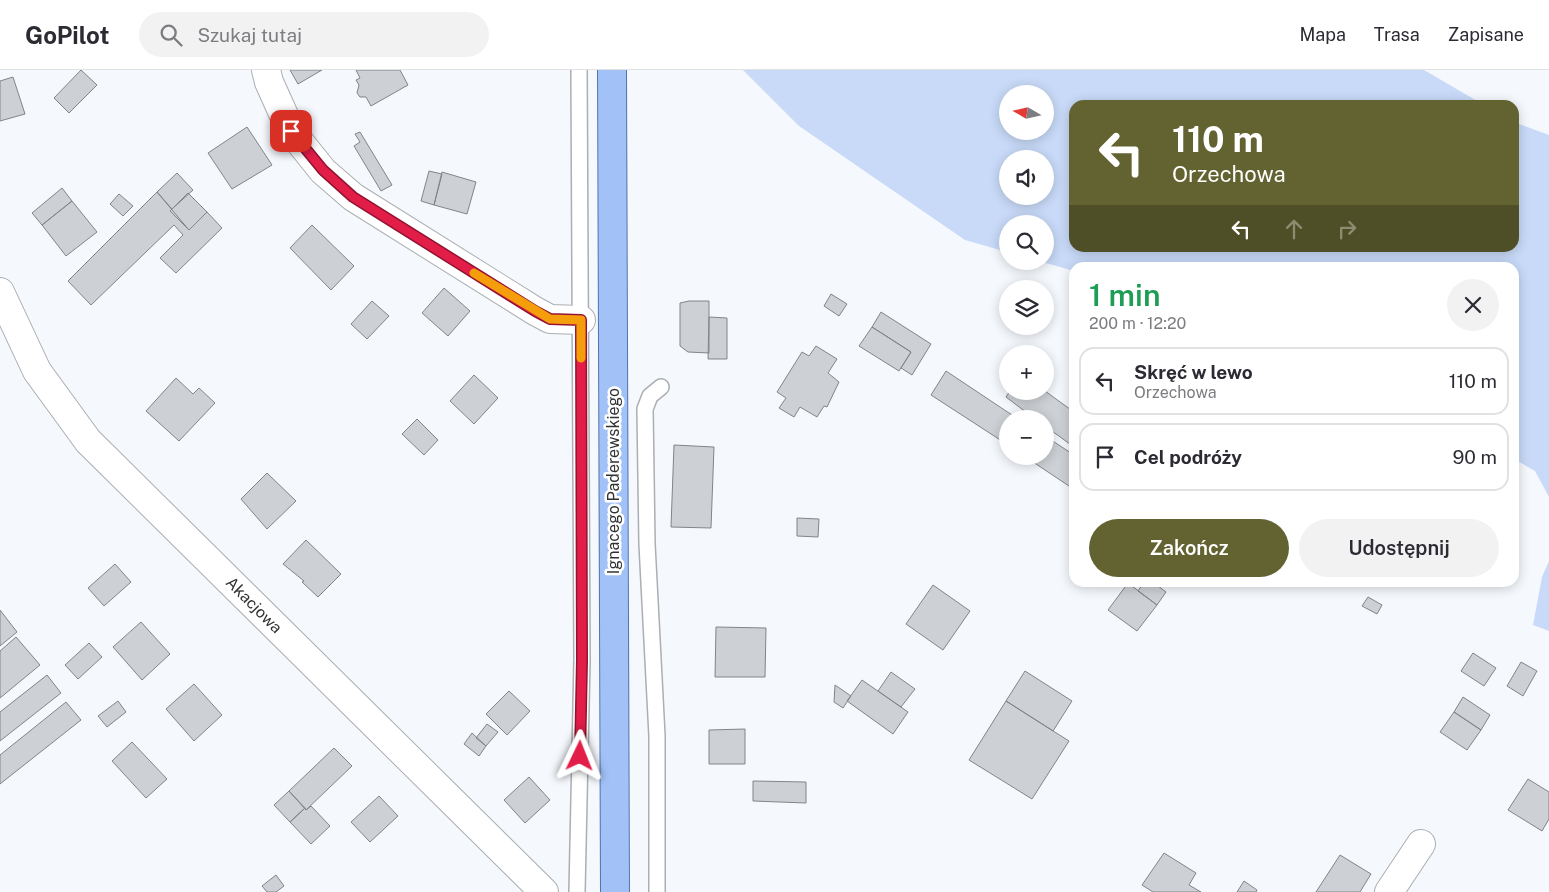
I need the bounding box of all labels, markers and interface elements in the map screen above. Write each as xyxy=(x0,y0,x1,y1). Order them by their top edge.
search box xyxy=(139,12,489,57)
text: GoPilot xyxy=(25,21,109,49)
icon: search xyxy=(157,21,185,49)
text: Szukaj tutaj xyxy=(197,24,302,46)
text: Mapa xyxy=(1299,24,1346,45)
text: Trasa xyxy=(1374,24,1420,45)
text: Zapisane xyxy=(1448,24,1524,45)
north arrow xyxy=(999,85,1054,140)
map controls xyxy=(999,85,1054,465)
pin xyxy=(270,110,312,152)
icon: arrive xyxy=(277,117,305,145)
text: 110 m xyxy=(1172,119,1264,160)
icon: left xyxy=(1089,120,1154,185)
button: sound xyxy=(999,150,1054,205)
text: Orzechowa xyxy=(1172,161,1286,187)
button: search xyxy=(999,215,1054,270)
icon: left xyxy=(1227,215,1255,243)
icon: ahead xyxy=(1280,215,1308,243)
icon: right xyxy=(1333,215,1361,243)
text: 1 min xyxy=(1089,277,1160,313)
button: close xyxy=(1447,279,1499,331)
button: layers xyxy=(999,280,1054,335)
text: 200 m · 12:20 xyxy=(1089,314,1186,333)
button: + xyxy=(999,345,1054,400)
text: Skręć w lewo xyxy=(1134,361,1253,383)
icon: left xyxy=(1091,367,1119,395)
text: 110 m xyxy=(1449,370,1497,392)
text: Orzechowa xyxy=(1134,383,1217,402)
street label: Ignacego Paderewskiego xyxy=(604,388,623,574)
button: − xyxy=(999,410,1054,465)
icon: arrive xyxy=(1091,443,1119,471)
text: Cel podróży xyxy=(1134,446,1242,468)
text: 90 m xyxy=(1453,446,1497,468)
button: Zakończ xyxy=(1089,519,1289,577)
button: Udostępnij xyxy=(1299,519,1499,577)
street label: Akacjowa xyxy=(222,573,286,637)
position arrow xyxy=(553,729,605,781)

